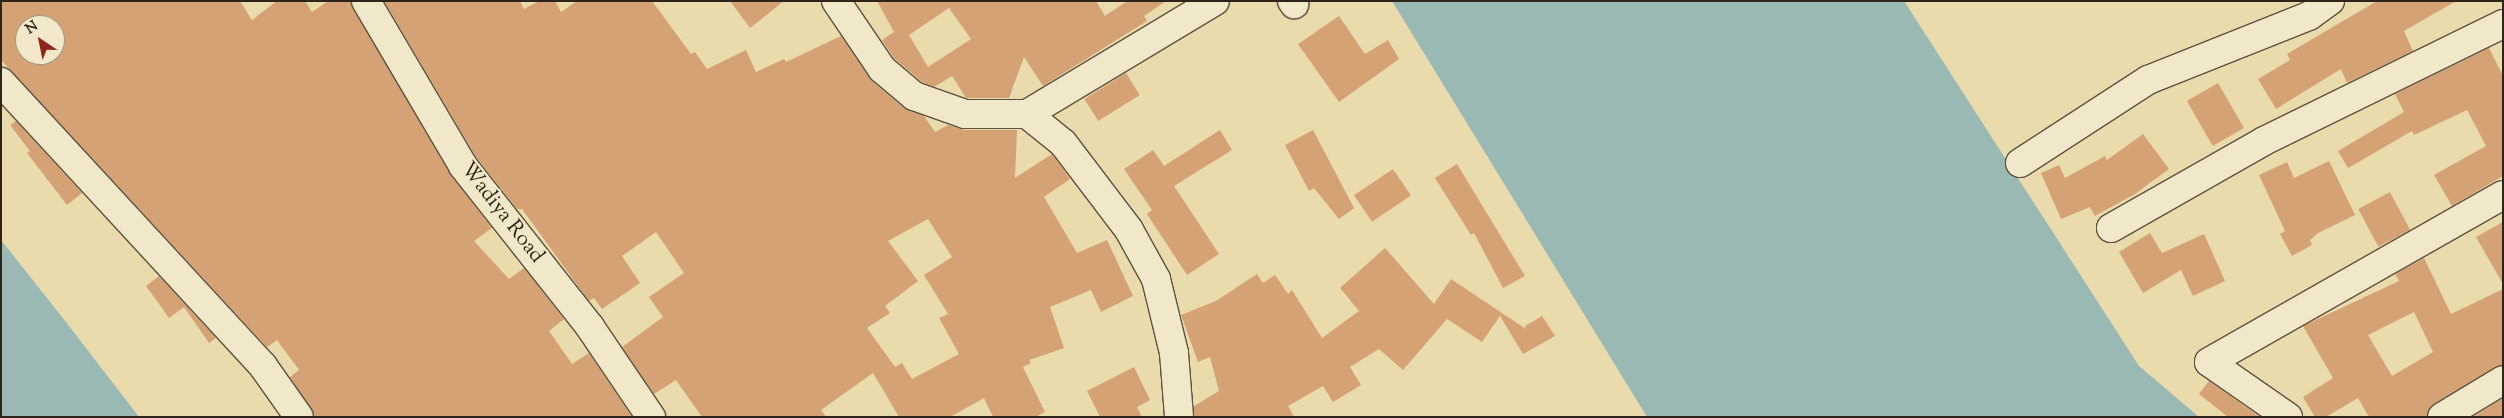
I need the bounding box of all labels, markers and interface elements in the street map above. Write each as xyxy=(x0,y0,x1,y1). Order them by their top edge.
north arrow xyxy=(15,15,65,65)
text: N xyxy=(22,17,42,40)
street label: Wadiya Road xyxy=(455,158,549,268)

